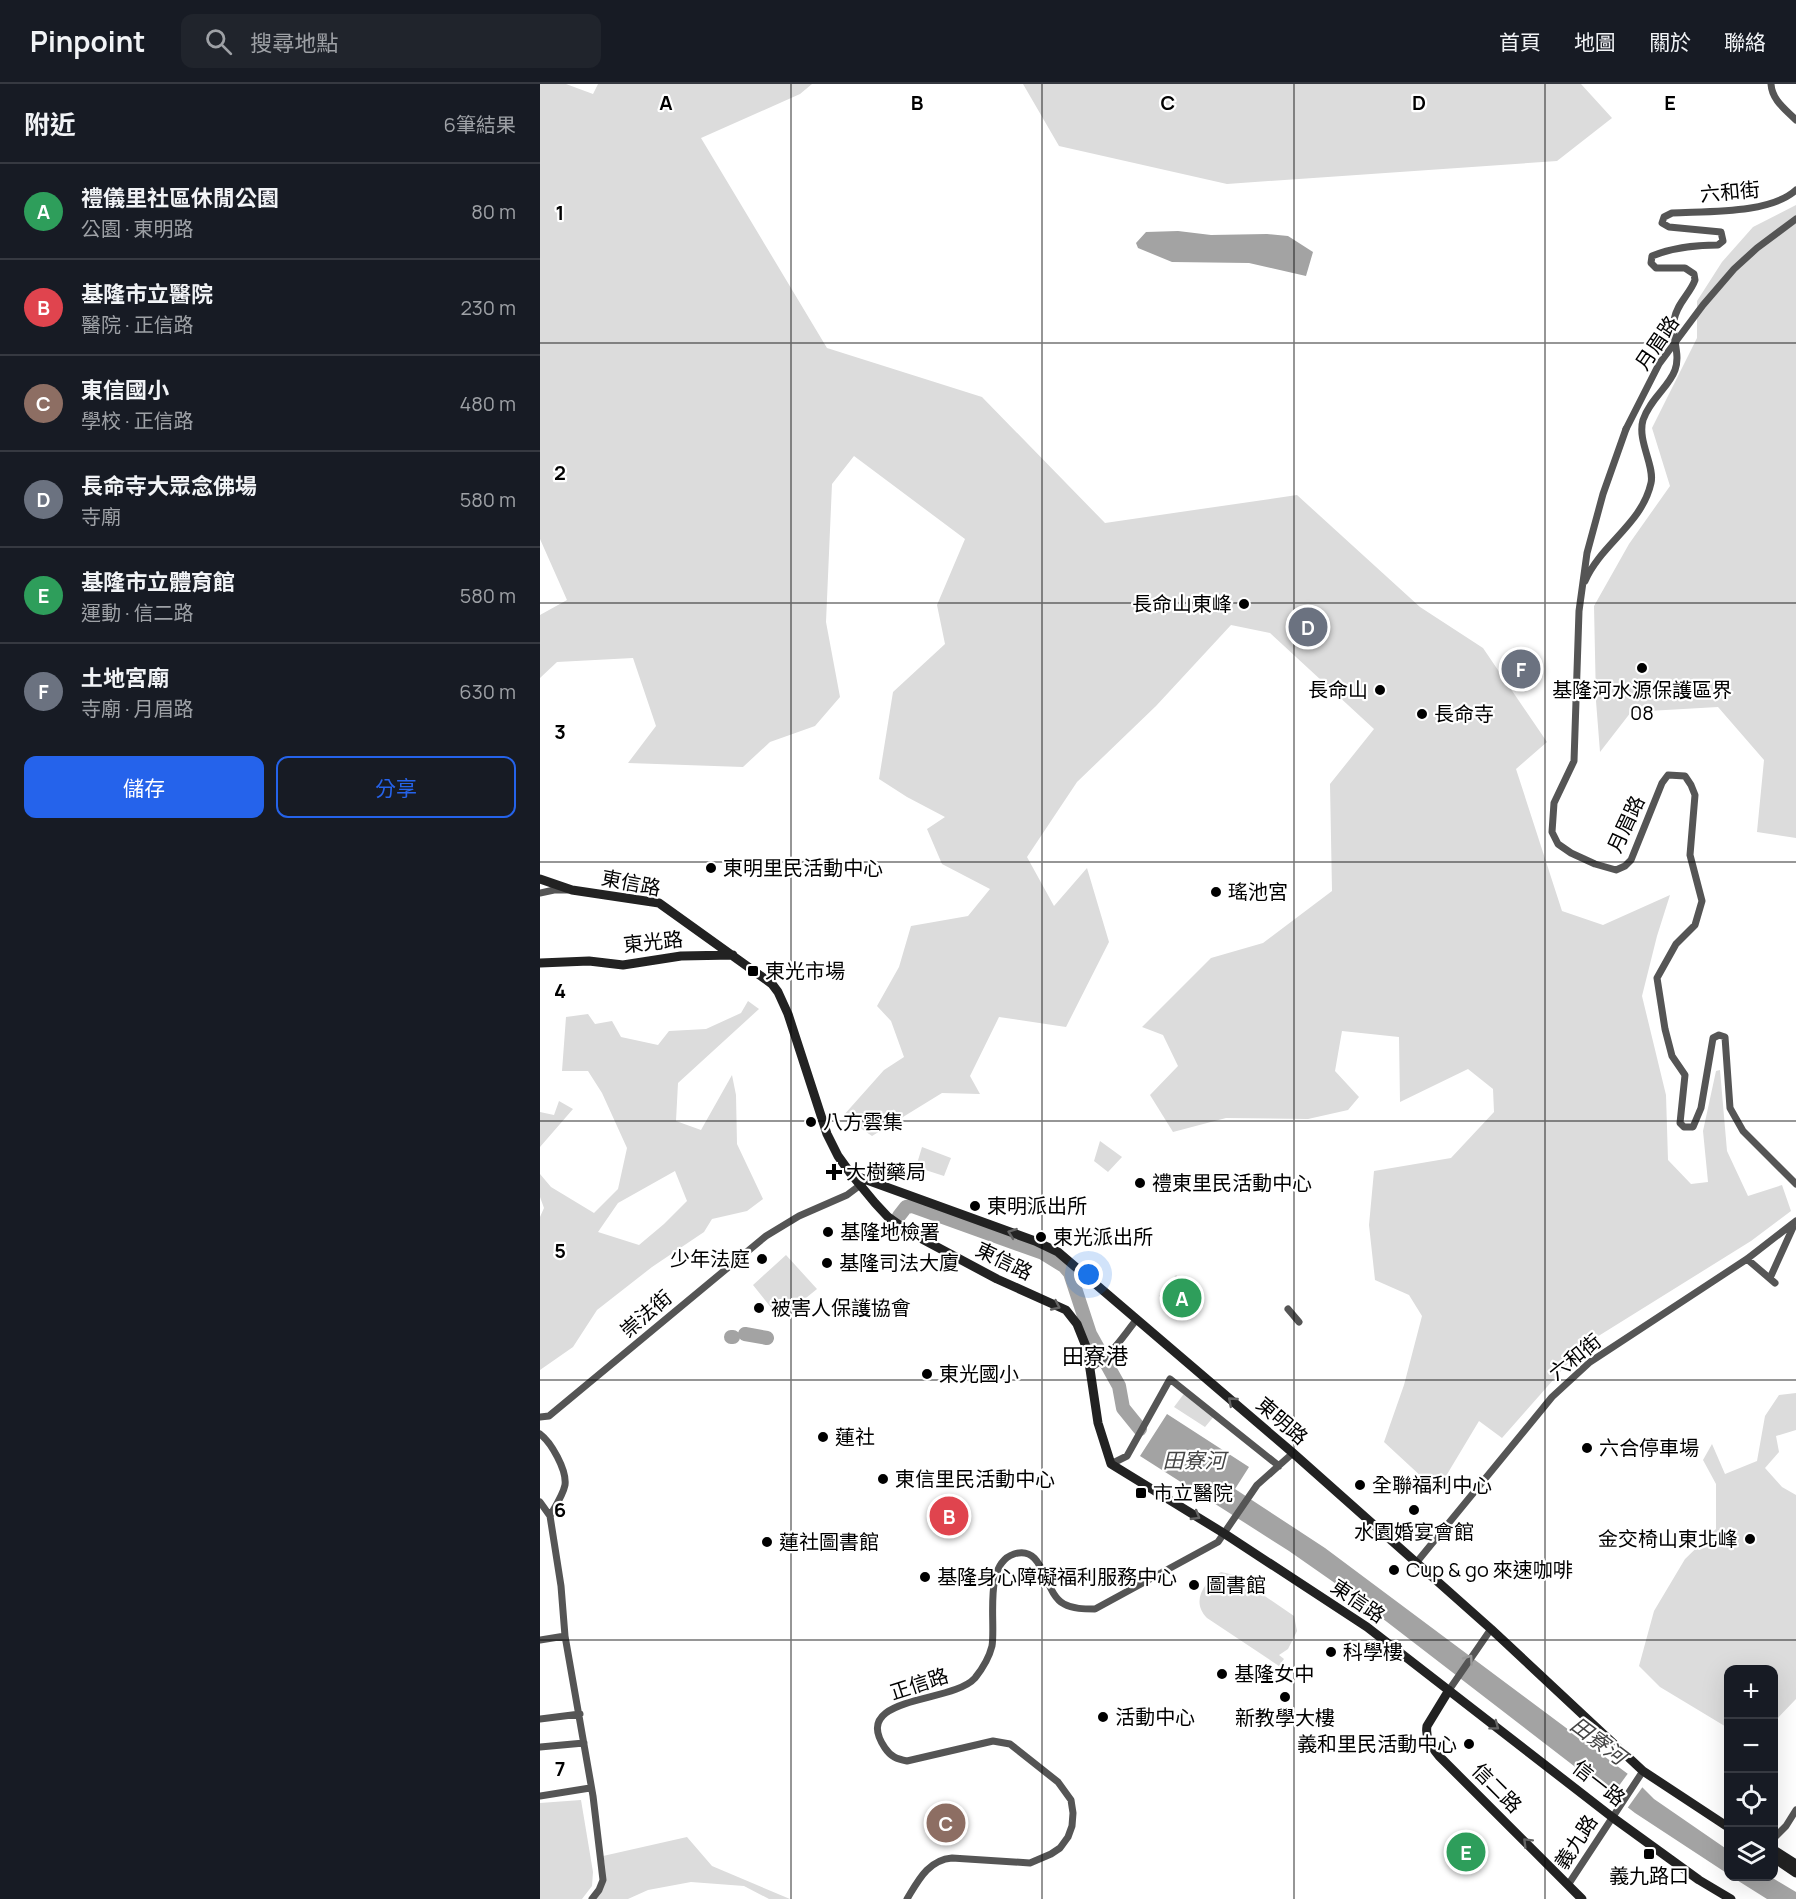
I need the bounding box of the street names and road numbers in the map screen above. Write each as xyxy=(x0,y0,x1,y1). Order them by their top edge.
street label: 六和街 xyxy=(1699,175,1761,208)
street label: 月眉路 xyxy=(1629,310,1685,375)
street label: 月眉路 xyxy=(1601,791,1650,857)
street label: 東信路 xyxy=(599,864,663,901)
street label: 東光路 xyxy=(622,925,684,958)
street label: 東信路 xyxy=(971,1235,1037,1286)
street label: 崇法街 xyxy=(614,1284,677,1343)
street label: 六和街 xyxy=(1543,1327,1606,1386)
street label: 東明路 xyxy=(1251,1391,1314,1450)
street label: 東信路 xyxy=(1326,1573,1391,1629)
street label: 正信路 xyxy=(886,1661,952,1706)
street label: 信一路 xyxy=(1567,1753,1631,1812)
street label: 信二路 xyxy=(1467,1757,1528,1818)
street label: 義九路 xyxy=(1548,1809,1603,1874)

